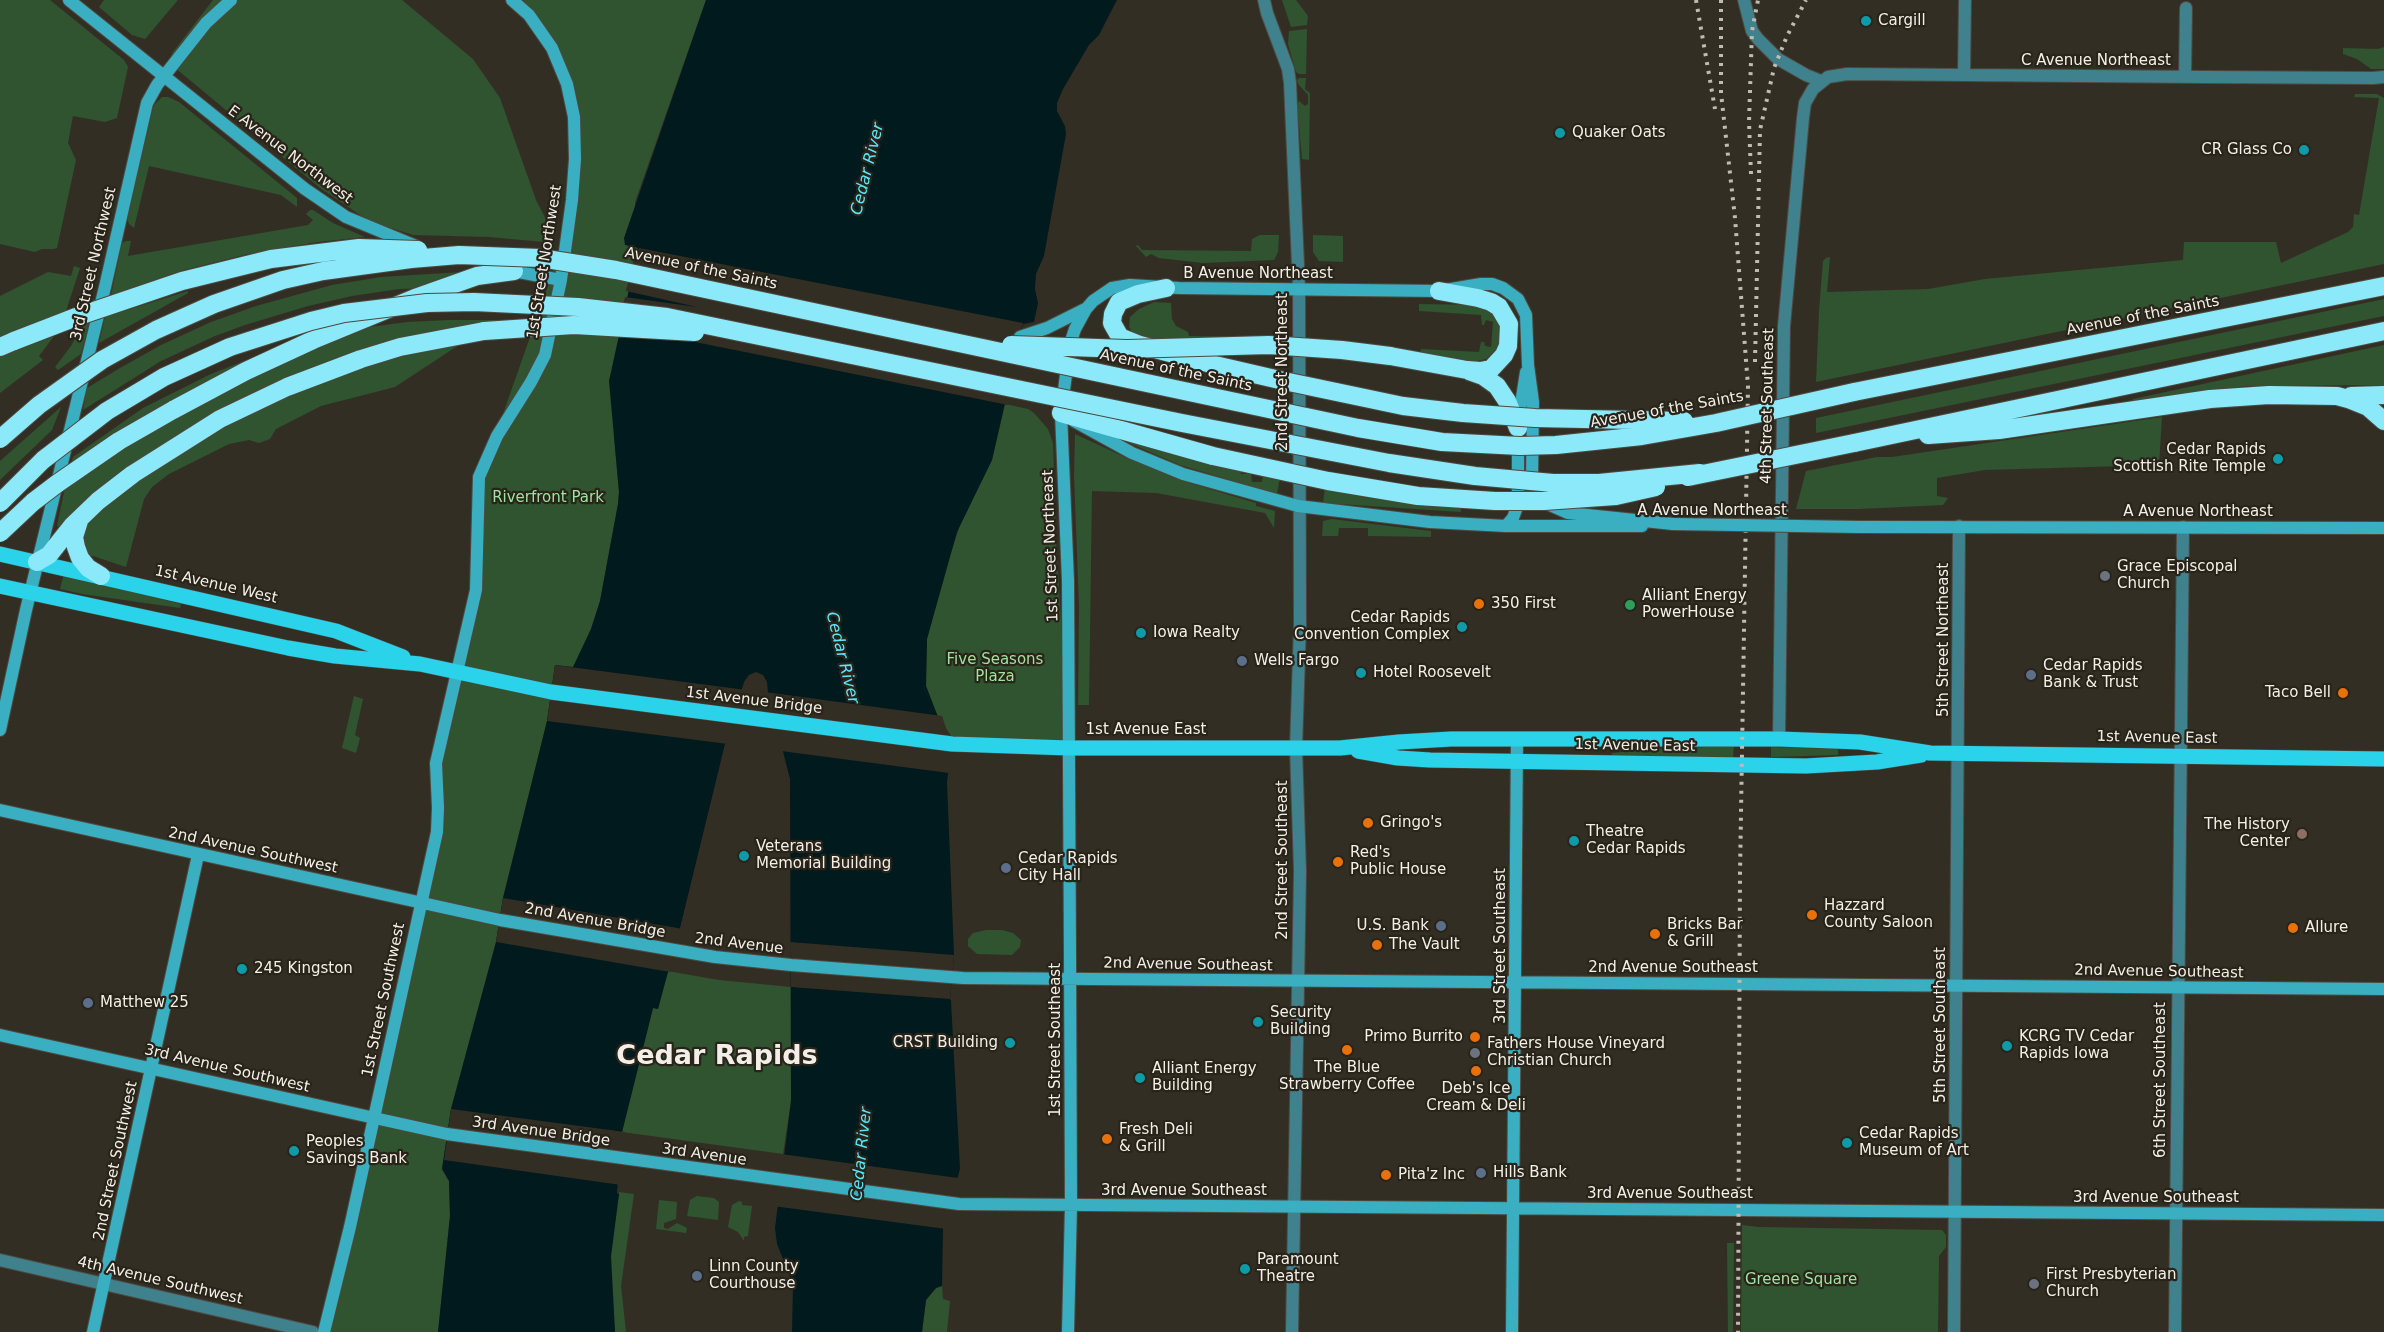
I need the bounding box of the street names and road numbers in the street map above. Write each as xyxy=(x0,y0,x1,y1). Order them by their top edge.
street label: C Avenue Northeast xyxy=(2021,52,2171,70)
street label: E Avenue Northwest xyxy=(224,102,356,208)
street label: 1st Street Northwest xyxy=(524,184,566,340)
street label: 3rd Street Northwest xyxy=(68,185,120,343)
street label: Avenue of the Saints xyxy=(623,244,779,294)
street label: B Avenue Northeast xyxy=(1183,265,1333,283)
street label: Avenue of the Saints xyxy=(2065,292,2221,340)
street label: 2nd Street Northeast xyxy=(1274,293,1292,451)
street label: 4th Street Southeast xyxy=(1758,328,1778,484)
street label: Avenue of the Saints xyxy=(1098,346,1254,396)
street label: Avenue of the Saints xyxy=(1589,388,1745,432)
street label: 1st Street Northeast xyxy=(1039,470,1063,622)
street label: A Avenue Northeast xyxy=(1637,502,1787,520)
street label: A Avenue Northeast xyxy=(2123,503,2273,521)
street label: 1st Avenue West xyxy=(153,562,279,608)
street label: 5th Street Northeast xyxy=(1935,563,1953,717)
street label: 1st Avenue Bridge xyxy=(685,684,823,718)
street label: 1st Avenue East xyxy=(1086,721,1206,739)
street label: 1st Avenue East xyxy=(2096,728,2218,748)
street label: 1st Avenue East xyxy=(1574,736,1696,756)
street label: 2nd Street Southeast xyxy=(1274,780,1292,940)
street label: 2nd Avenue Southwest xyxy=(167,824,339,878)
street label: 3rd Street Southeast xyxy=(1492,868,1510,1024)
street label: 2nd Avenue Bridge xyxy=(523,900,667,942)
street label: 1st Street Southwest xyxy=(359,921,409,1079)
street label: 2nd Avenue xyxy=(694,930,784,958)
street label: 5th Street Southeast xyxy=(1932,947,1950,1103)
street label: 2nd Avenue Southeast xyxy=(1103,955,1273,975)
street label: 2nd Avenue Southeast xyxy=(1588,959,1758,977)
street label: 2nd Avenue Southeast xyxy=(2074,962,2244,982)
street label: 1st Street Southeast xyxy=(1047,963,1065,1117)
street label: 6th Street Southeast xyxy=(2152,1002,2170,1158)
street label: 3rd Avenue Southwest xyxy=(143,1041,311,1097)
street label: 2nd Street Southwest xyxy=(90,1080,142,1242)
street label: 3rd Avenue Bridge xyxy=(471,1113,611,1151)
street label: 3rd Avenue xyxy=(660,1140,748,1170)
street label: 3rd Avenue Southeast xyxy=(1101,1182,1267,1200)
street label: 3rd Avenue Southeast xyxy=(1587,1185,1753,1203)
street label: 3rd Avenue Southeast xyxy=(2073,1189,2239,1207)
street label: 4th Avenue Southwest xyxy=(76,1253,244,1309)

